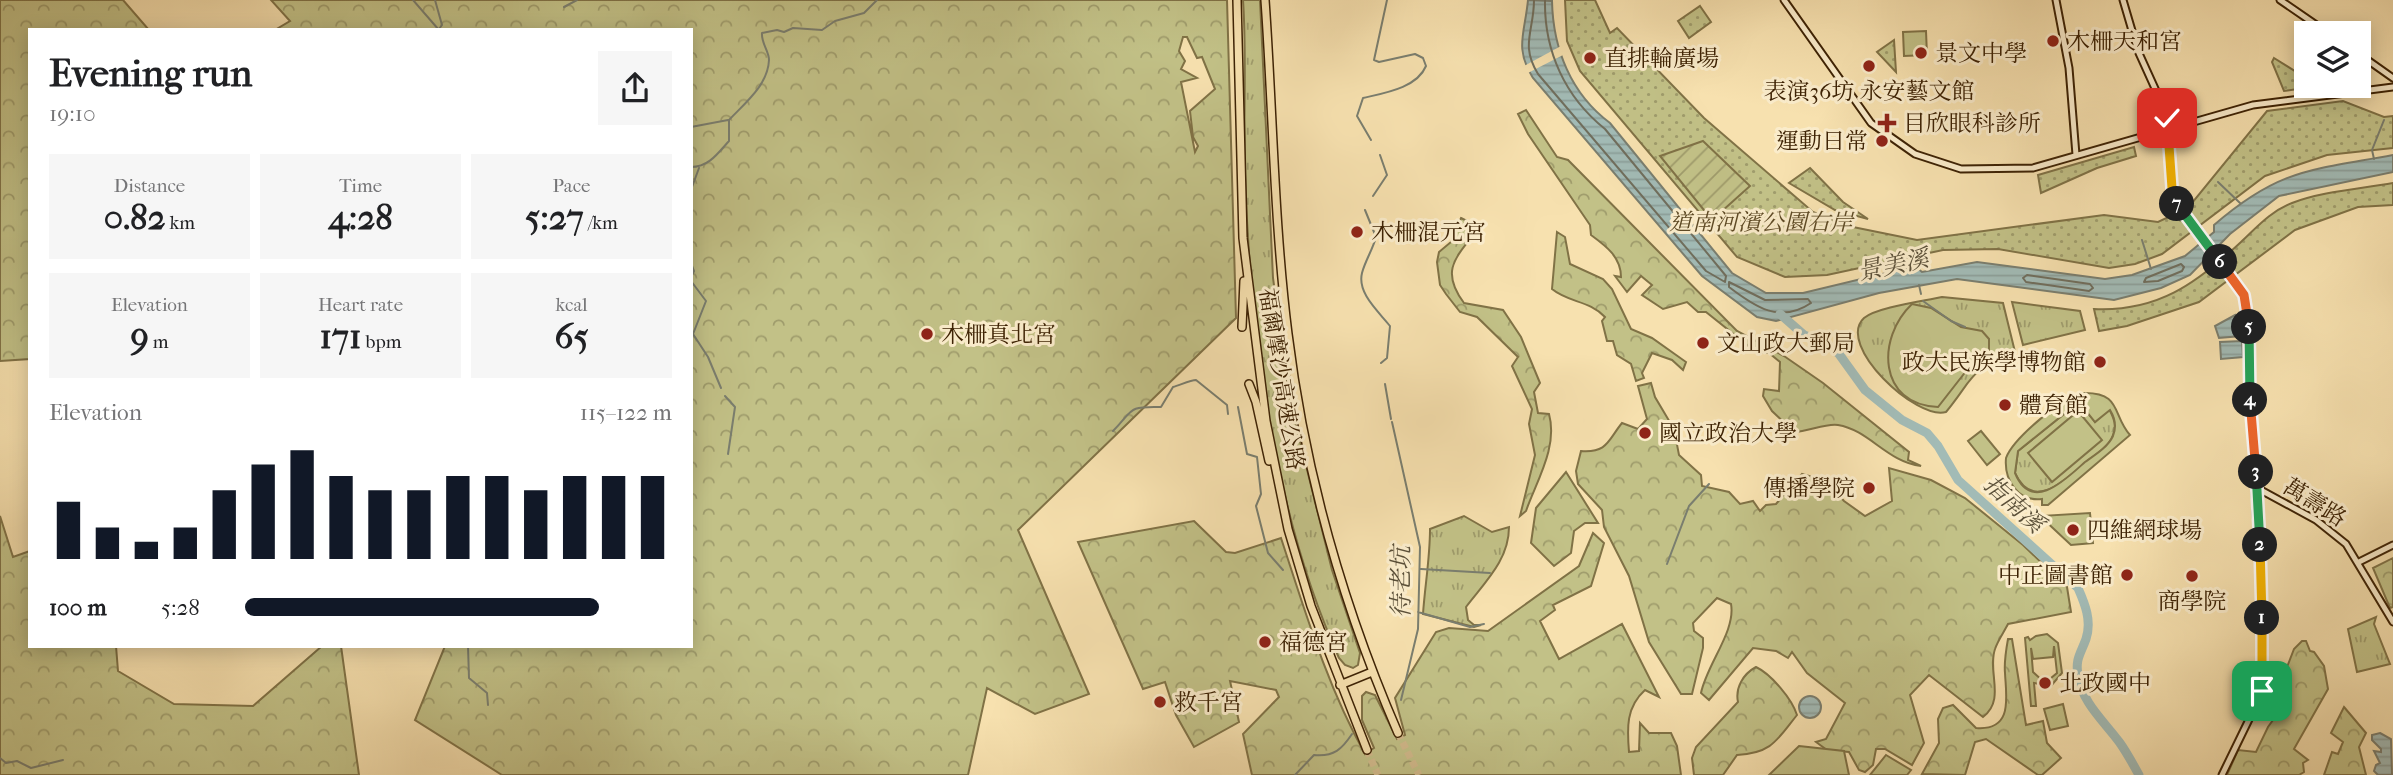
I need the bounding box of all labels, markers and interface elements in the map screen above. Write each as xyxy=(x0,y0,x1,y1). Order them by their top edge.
map controls xyxy=(2294,21,2371,98)
button: layers xyxy=(2294,21,2371,98)
place label: 木柵天和宮 xyxy=(2067,28,2182,55)
marker: 木柵天和宮 xyxy=(2045,33,2061,49)
place label: 景文中學 xyxy=(1935,40,2027,67)
place label: 直排輪廣場 xyxy=(1604,45,1719,72)
marker: 景文中學 xyxy=(1913,45,1929,61)
marker: 直排輪廣場 xyxy=(1582,50,1598,66)
text: Evening run xyxy=(49,51,252,96)
button: share xyxy=(598,51,672,125)
marker: 表演36坊 永安藝文館 xyxy=(1861,58,1877,74)
place label: 表演36坊 永安藝文館 xyxy=(1764,78,1974,105)
pin xyxy=(2137,88,2197,148)
icon: check xyxy=(2148,99,2186,137)
text: 19:10 xyxy=(49,100,96,127)
place label: 目欣眼科診所 xyxy=(1903,110,2041,137)
marker: 目欣眼科診所 xyxy=(1877,113,1897,133)
place label: 運動日常 xyxy=(1776,128,1868,155)
marker: 運動日常 xyxy=(1874,133,1890,149)
text: Distance xyxy=(114,175,185,197)
text: Time xyxy=(339,175,382,197)
text: Pace xyxy=(553,175,590,197)
pin: 7 xyxy=(2160,186,2194,222)
text: 7 xyxy=(2172,192,2181,214)
text: 0.82 xyxy=(104,197,165,238)
text: 4:28 xyxy=(328,197,393,238)
text: 5:27 xyxy=(525,197,584,238)
park label: 道南河濱公園右岸 xyxy=(1669,209,1855,236)
text: km xyxy=(165,212,195,234)
text: /km xyxy=(584,212,618,234)
place label: 木柵混元宮 xyxy=(1371,219,1486,246)
marker: 木柵混元宮 xyxy=(1349,224,1365,240)
water label: 景美溪 xyxy=(1855,243,1934,286)
pin: 6 xyxy=(2202,244,2238,280)
text: 6 xyxy=(2214,250,2225,272)
street label: 福爾摩沙高速公路 xyxy=(1254,286,1309,472)
text: Elevation xyxy=(111,294,188,316)
text: Heart rate xyxy=(318,294,403,316)
text: kcal xyxy=(556,294,587,316)
pin: 5 xyxy=(2232,310,2266,344)
text: 5 xyxy=(2244,315,2253,337)
text: 9 xyxy=(130,316,149,357)
text: 171 xyxy=(320,316,361,357)
text: 65 xyxy=(554,316,589,357)
place label: 木柵真北宮 xyxy=(941,321,1056,348)
marker: 木柵真北宮 xyxy=(919,326,935,342)
place label: 文山政大郵局 xyxy=(1717,330,1855,357)
text: m xyxy=(149,331,169,353)
text: bpm xyxy=(361,331,401,353)
marker: 文山政大郵局 xyxy=(1695,335,1711,351)
place label: 政大民族學博物館 xyxy=(1902,349,2086,376)
marker: 政大民族學博物館 xyxy=(2092,354,2108,370)
pin: 4 xyxy=(2232,382,2268,418)
text: 4 xyxy=(2244,388,2255,410)
place label: 體育館 xyxy=(2019,392,2088,419)
marker: 體育館 xyxy=(1997,397,2013,413)
text: Elevation xyxy=(49,399,142,426)
text: 115–122 m xyxy=(580,399,672,426)
place label: 國立政治大學 xyxy=(1659,420,1797,447)
marker: 國立政治大學 xyxy=(1637,425,1653,441)
pin: 3 xyxy=(2238,454,2274,490)
text: 3 xyxy=(2252,460,2259,482)
water label: 指南溪 xyxy=(1978,470,2052,541)
street label: 萬壽路 xyxy=(2278,473,2351,532)
place label: 傳播學院 xyxy=(1763,475,1855,502)
marker: 傳播學院 xyxy=(1861,480,1877,496)
place label: 四維網球場 xyxy=(2087,517,2202,544)
marker: 四維網球場 xyxy=(2065,522,2081,538)
pin: 2 xyxy=(2242,528,2278,562)
text: 2 xyxy=(2255,533,2264,555)
water label: 待老坑 xyxy=(1387,542,1415,618)
place label: 中正圖書館 xyxy=(1998,562,2113,589)
marker: 中正圖書館 xyxy=(2119,567,2135,583)
marker: 商學院 xyxy=(2184,568,2200,584)
place label: 商學院 xyxy=(2158,588,2227,615)
text: 100 m xyxy=(49,594,107,621)
text: 5:28 xyxy=(161,594,200,621)
pin: 1 xyxy=(2244,600,2280,636)
text: 1 xyxy=(2258,606,2265,628)
place label: 福德宮 xyxy=(1279,629,1348,656)
marker: 福德宮 xyxy=(1257,634,1273,650)
pin xyxy=(2232,661,2292,721)
place label: 北政國中 xyxy=(2059,670,2151,697)
icon: arrive xyxy=(2243,672,2281,710)
marker: 北政國中 xyxy=(2037,675,2053,691)
place label: 救千宮 xyxy=(1174,689,1243,716)
marker: 救千宮 xyxy=(1152,694,1168,710)

